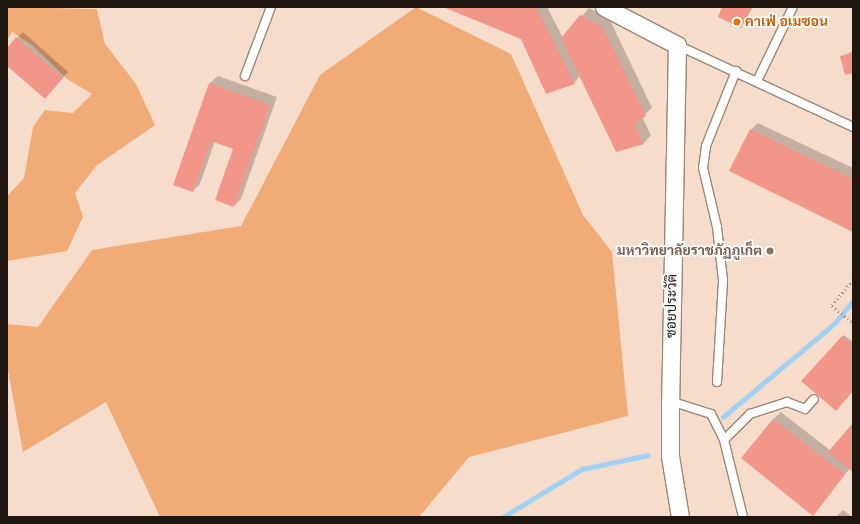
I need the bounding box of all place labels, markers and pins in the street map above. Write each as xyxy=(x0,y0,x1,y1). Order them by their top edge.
place label: คาเฟ่ อเมซอน xyxy=(745,14,828,30)
marker: คาเฟ่ อเมซอน xyxy=(732,17,742,27)
place label: มหาวิทยาลัยราชภัฏภูเก็ต xyxy=(617,243,762,259)
marker: มหาวิทยาลัยราชภัฏภูเก็ต xyxy=(765,246,775,256)

